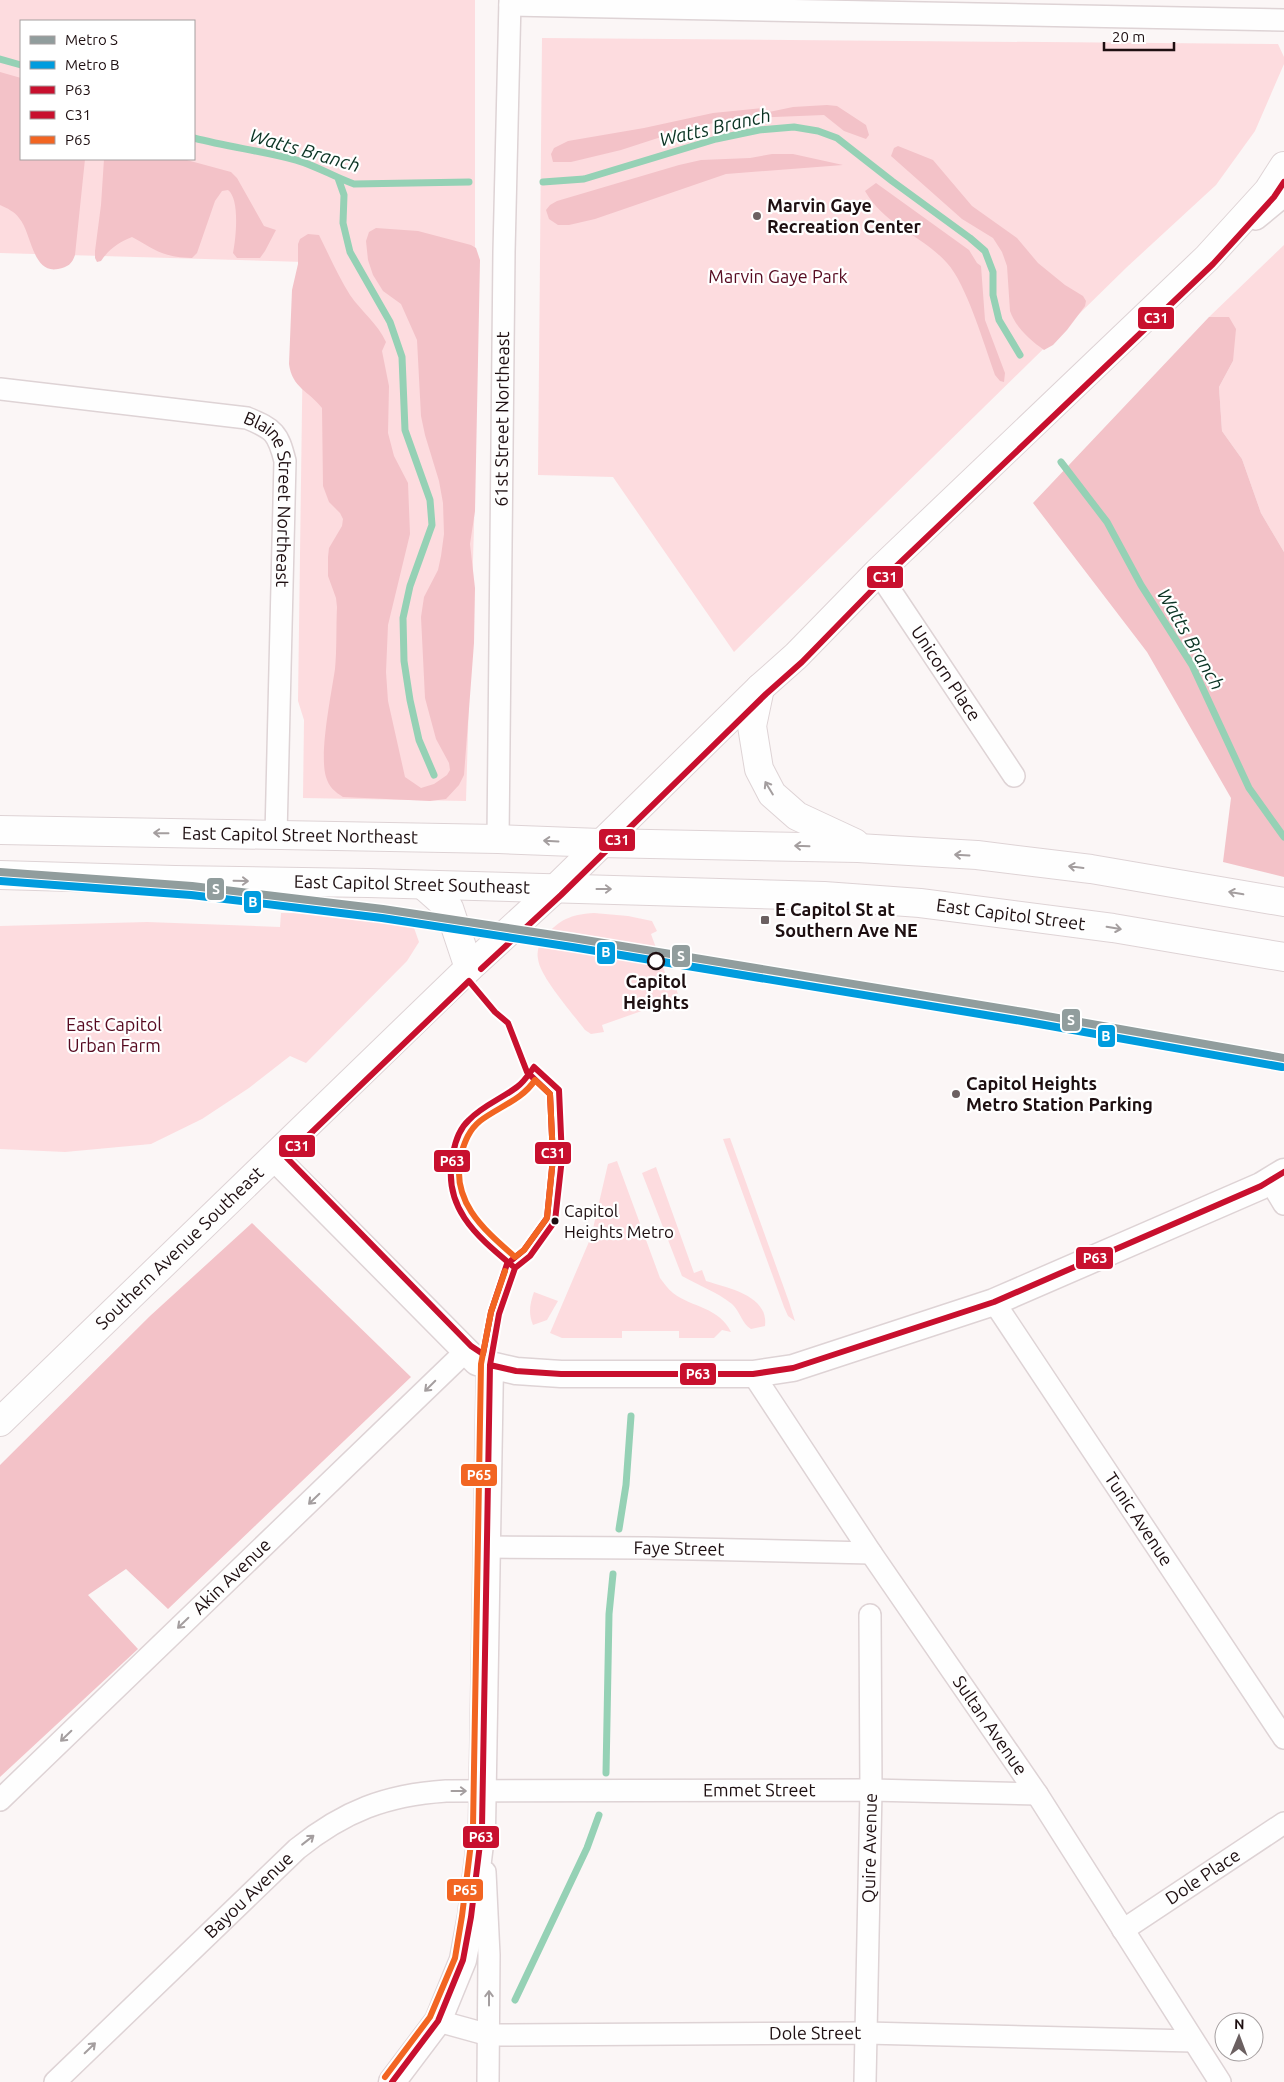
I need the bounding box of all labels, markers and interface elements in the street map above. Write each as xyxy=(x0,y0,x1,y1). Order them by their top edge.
legend xyxy=(20,20,195,160)
scale bar xyxy=(1104,20,1174,52)
text: 20 m xyxy=(1112,28,1145,45)
text: Metro S xyxy=(65,31,118,48)
text: Metro B xyxy=(65,56,120,73)
text: P63 xyxy=(65,81,91,98)
water label: Watts Branch xyxy=(657,104,773,150)
text: C31 xyxy=(65,106,91,123)
water label: Watts Branch xyxy=(247,124,363,176)
text: P65 xyxy=(65,131,91,148)
place label: Marvin Gaye Recreation Center xyxy=(767,195,922,236)
marker: Marvin Gaye Recreation Center xyxy=(751,210,763,222)
park label: Marvin Gaye Park xyxy=(708,266,848,286)
line badge: C31 xyxy=(1137,306,1175,330)
text: C31 xyxy=(1144,310,1168,326)
street label: 61st Street Northeast xyxy=(490,331,512,507)
street label: Blaine Street Northeast xyxy=(241,407,296,587)
line badge: C31 xyxy=(866,565,904,589)
text: C31 xyxy=(873,569,897,585)
water label: Watts Branch xyxy=(1153,584,1229,694)
street label: Unicorn Place xyxy=(908,622,985,724)
one-way arrow xyxy=(764,780,774,795)
street label: East Capitol Street Northeast xyxy=(182,822,418,847)
one-way arrow xyxy=(153,828,170,838)
line badge: C31 xyxy=(598,828,636,852)
text: C31 xyxy=(605,832,629,848)
one-way arrow xyxy=(543,836,559,845)
one-way arrow xyxy=(794,842,810,851)
one-way arrow xyxy=(955,850,971,859)
one-way arrow xyxy=(1068,862,1084,872)
street label: East Capitol Street Southeast xyxy=(294,871,530,897)
one-way arrow xyxy=(232,876,249,886)
line badge: S xyxy=(206,877,225,901)
text: S xyxy=(212,881,220,897)
one-way arrow xyxy=(596,884,612,894)
one-way arrow xyxy=(1228,887,1244,897)
line badge: B xyxy=(243,890,262,914)
text: B xyxy=(248,894,258,910)
street label: East Capitol Street xyxy=(935,894,1087,933)
place label: E Capitol St at Southern Ave NE xyxy=(775,899,918,940)
marker: E Capitol St at Southern Ave NE xyxy=(759,914,771,926)
one-way arrow xyxy=(1106,924,1122,934)
line badge: B xyxy=(596,941,616,965)
text: B xyxy=(601,944,611,960)
line badge: S xyxy=(671,944,691,968)
text: S xyxy=(677,948,685,964)
marker: Capitol Heights xyxy=(647,952,665,970)
place label: Capitol Heights xyxy=(623,971,689,1012)
line badge: S xyxy=(1061,1008,1081,1032)
text: S xyxy=(1067,1012,1075,1028)
park label: East Capitol Urban Farm xyxy=(66,1014,162,1055)
line badge: B xyxy=(1097,1024,1116,1048)
text: B xyxy=(1101,1028,1111,1044)
place label: Capitol Heights Metro Station Parking xyxy=(966,1073,1153,1114)
marker: Capitol Heights Metro Station Parking xyxy=(950,1088,962,1100)
line badge: C31 xyxy=(278,1134,316,1158)
text: C31 xyxy=(285,1138,309,1154)
line badge: C31 xyxy=(534,1141,572,1165)
text: C31 xyxy=(541,1145,565,1161)
line badge: P63 xyxy=(433,1149,471,1173)
text: P63 xyxy=(440,1153,464,1169)
street label: Southern Avenue Southeast xyxy=(91,1162,267,1333)
place label: Capitol Heights Metro xyxy=(564,1201,674,1241)
marker: Capitol Heights Metro xyxy=(550,1216,560,1226)
line badge: P63 xyxy=(1075,1246,1114,1270)
text: P63 xyxy=(1083,1250,1107,1266)
line badge: P63 xyxy=(679,1362,717,1386)
text: P63 xyxy=(686,1366,710,1382)
one-way arrow xyxy=(424,1380,437,1392)
line badge: P65 xyxy=(460,1463,498,1487)
text: P65 xyxy=(467,1467,491,1483)
street label: Tunic Avenue xyxy=(1101,1468,1178,1569)
one-way arrow xyxy=(307,1493,320,1505)
street label: Akin Avenue xyxy=(188,1534,274,1618)
street label: Faye Street xyxy=(633,1537,725,1559)
one-way arrow xyxy=(177,1617,190,1629)
street label: Sultan Avenue xyxy=(950,1672,1032,1778)
one-way arrow xyxy=(60,1730,73,1742)
street label: Emmet Street xyxy=(703,1779,816,1799)
one-way arrow xyxy=(450,1786,467,1796)
street label: Quire Avenue xyxy=(858,1793,880,1903)
line badge: P63 xyxy=(462,1825,500,1849)
text: P63 xyxy=(469,1829,493,1845)
one-way arrow xyxy=(301,1835,314,1846)
street label: Dole Place xyxy=(1161,1844,1243,1908)
street label: Bayou Avenue xyxy=(200,1848,296,1942)
line badge: P65 xyxy=(446,1878,484,1902)
text: P65 xyxy=(453,1882,477,1898)
one-way arrow xyxy=(484,1991,494,2007)
north arrow xyxy=(1214,2012,1264,2062)
text: N xyxy=(1234,2016,1245,2032)
street label: Dole Street xyxy=(769,2022,861,2043)
one-way arrow xyxy=(83,2042,96,2054)

